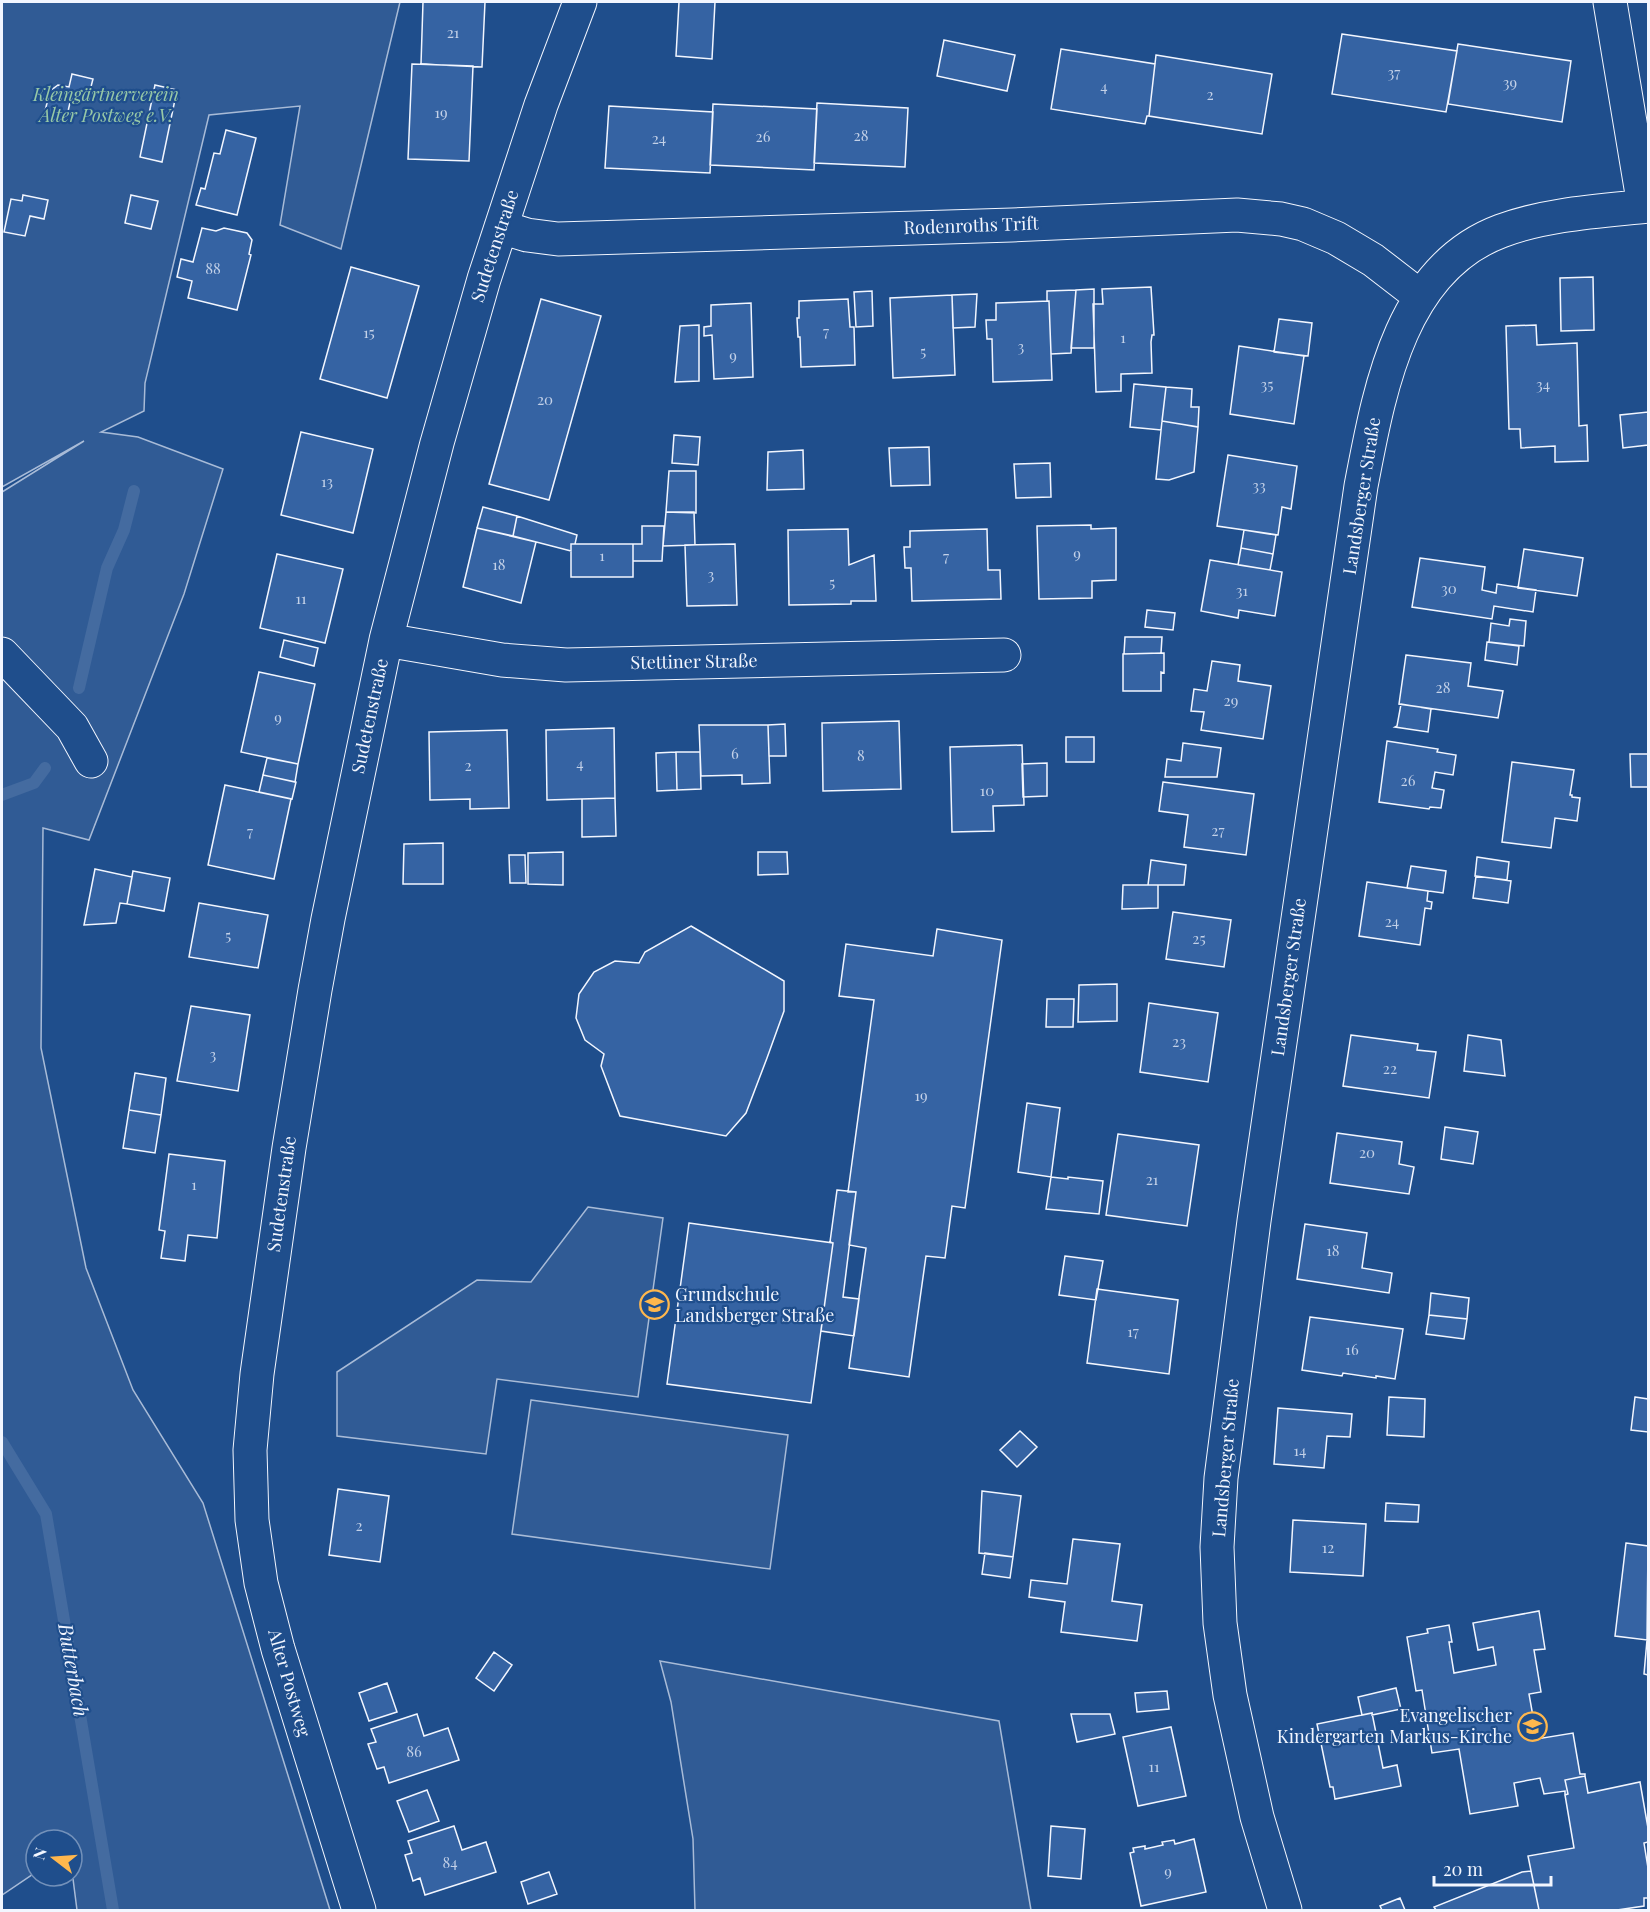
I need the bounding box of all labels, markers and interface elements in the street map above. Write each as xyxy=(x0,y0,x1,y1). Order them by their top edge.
house number: 21 xyxy=(447,22,460,42)
house number: 37 xyxy=(1388,62,1400,82)
house number: 39 xyxy=(1503,72,1517,92)
house number: 4 xyxy=(1100,76,1108,96)
park label: Kleingärtnerverein Alter Postweg e.V. xyxy=(32,82,179,127)
house number: 2 xyxy=(1206,84,1214,104)
house number: 19 xyxy=(434,102,448,122)
house number: 28 xyxy=(854,125,869,145)
house number: 26 xyxy=(756,126,771,146)
house number: 24 xyxy=(652,128,666,148)
street label: Sudetenstraße xyxy=(465,186,524,305)
street label: Rodenroths Trift xyxy=(903,211,1040,239)
house number: 88 xyxy=(205,258,221,278)
house number: 7 xyxy=(823,321,829,341)
house number: 15 xyxy=(363,322,375,342)
house number: 1 xyxy=(1120,327,1126,347)
house number: 3 xyxy=(1018,336,1025,356)
house number: 5 xyxy=(920,341,926,361)
house number: 9 xyxy=(729,345,737,365)
house number: 35 xyxy=(1261,374,1274,394)
house number: 34 xyxy=(1536,374,1550,394)
house number: 20 xyxy=(537,389,553,409)
street label: Landsberger Straße xyxy=(1337,415,1385,576)
house number: 13 xyxy=(321,471,333,491)
house number: 33 xyxy=(1252,475,1266,495)
house number: 9 xyxy=(1073,543,1081,563)
house number: 1 xyxy=(599,545,605,565)
house number: 7 xyxy=(943,546,949,566)
house number: 18 xyxy=(492,554,506,574)
house number: 3 xyxy=(708,564,715,584)
house number: 5 xyxy=(829,572,835,592)
house number: 30 xyxy=(1441,578,1457,598)
house number: 31 xyxy=(1236,580,1249,600)
house number: 11 xyxy=(295,588,307,608)
street label: Stettiner Straße xyxy=(630,648,758,674)
street label: Sudetenstraße xyxy=(345,656,393,776)
house number: 28 xyxy=(1436,677,1451,697)
house number: 29 xyxy=(1224,690,1238,710)
house number: 9 xyxy=(274,707,282,727)
house number: 6 xyxy=(731,743,739,763)
house number: 8 xyxy=(857,745,865,765)
house number: 4 xyxy=(576,753,584,773)
house number: 2 xyxy=(464,755,472,775)
house number: 26 xyxy=(1401,770,1416,790)
house number: 10 xyxy=(980,780,994,800)
house number: 27 xyxy=(1211,820,1225,840)
house number: 7 xyxy=(247,821,253,841)
street label: Landsberger Straße xyxy=(1265,896,1311,1057)
house number: 24 xyxy=(1385,911,1399,931)
house number: 5 xyxy=(225,925,231,945)
house number: 25 xyxy=(1192,928,1206,948)
house number: 23 xyxy=(1172,1031,1186,1051)
house number: 3 xyxy=(210,1044,217,1064)
house number: 22 xyxy=(1383,1058,1397,1078)
house number: 19 xyxy=(914,1085,928,1105)
street label: Sudetenstraße xyxy=(261,1134,301,1253)
house number: 20 xyxy=(1359,1142,1375,1162)
house number: 21 xyxy=(1146,1169,1159,1189)
house number: 1 xyxy=(191,1174,197,1194)
house number: 18 xyxy=(1326,1240,1340,1260)
place label: Grundschule Landsberger Straße xyxy=(675,1282,834,1327)
school or university icon: Grundschule Landsberger Straße xyxy=(638,1289,670,1321)
house number: 17 xyxy=(1127,1321,1139,1341)
house number: 16 xyxy=(1345,1339,1359,1359)
street label: Landsberger Straße xyxy=(1206,1378,1244,1538)
house number: 14 xyxy=(1294,1440,1306,1460)
house number: 2 xyxy=(355,1515,363,1535)
house number: 12 xyxy=(1322,1537,1334,1557)
water label: Butterbach xyxy=(53,1620,96,1719)
street label: Alter Postweg xyxy=(263,1625,317,1740)
place label: Evangelischer Kindergarten Markus-Kirche xyxy=(1277,1703,1512,1748)
school or university icon: Evangelischer Kindergarten Markus-Kirche xyxy=(1517,1710,1549,1742)
house number: 86 xyxy=(406,1741,422,1761)
house number: 11 xyxy=(1148,1756,1160,1776)
north arrow xyxy=(24,1828,84,1888)
text: N xyxy=(27,1844,51,1862)
scale bar xyxy=(1434,1849,1551,1887)
house number: 84 xyxy=(442,1852,458,1872)
text: 20 m xyxy=(1443,1857,1483,1881)
house number: 9 xyxy=(1164,1861,1172,1881)

